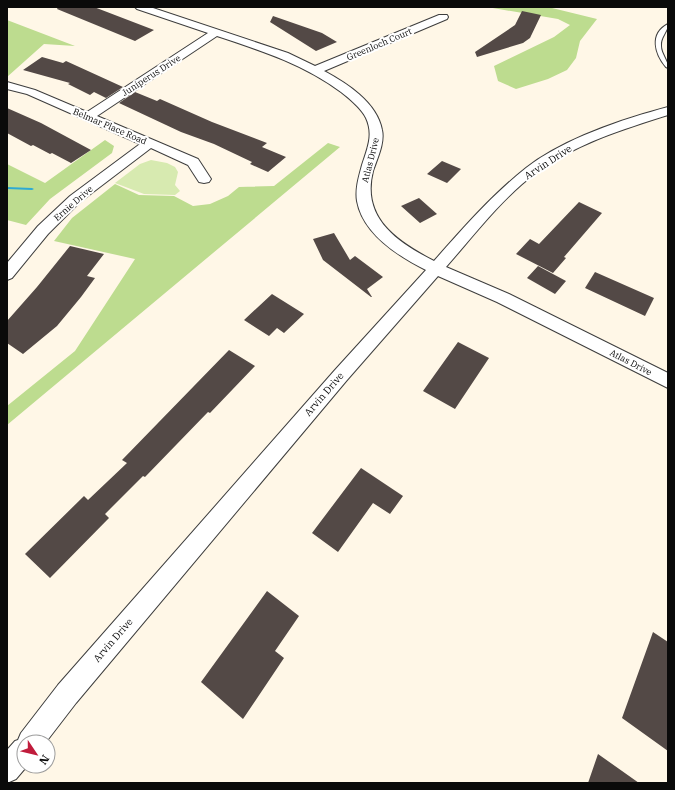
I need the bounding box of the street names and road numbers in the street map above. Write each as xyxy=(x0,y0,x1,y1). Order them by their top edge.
street label: Greenloch Court xyxy=(345,25,413,63)
street label: Juniperus Drive xyxy=(120,52,182,98)
street label: Belmar Place Road xyxy=(71,105,149,147)
street label: Atlas Drive xyxy=(359,136,381,184)
street label: Arvin Drive xyxy=(522,142,574,182)
street label: Ernie Drive xyxy=(51,183,95,223)
street label: Atlas Drive xyxy=(608,347,654,377)
street label: Arvin Drive xyxy=(301,369,347,419)
street label: Arvin Drive xyxy=(90,615,136,665)

